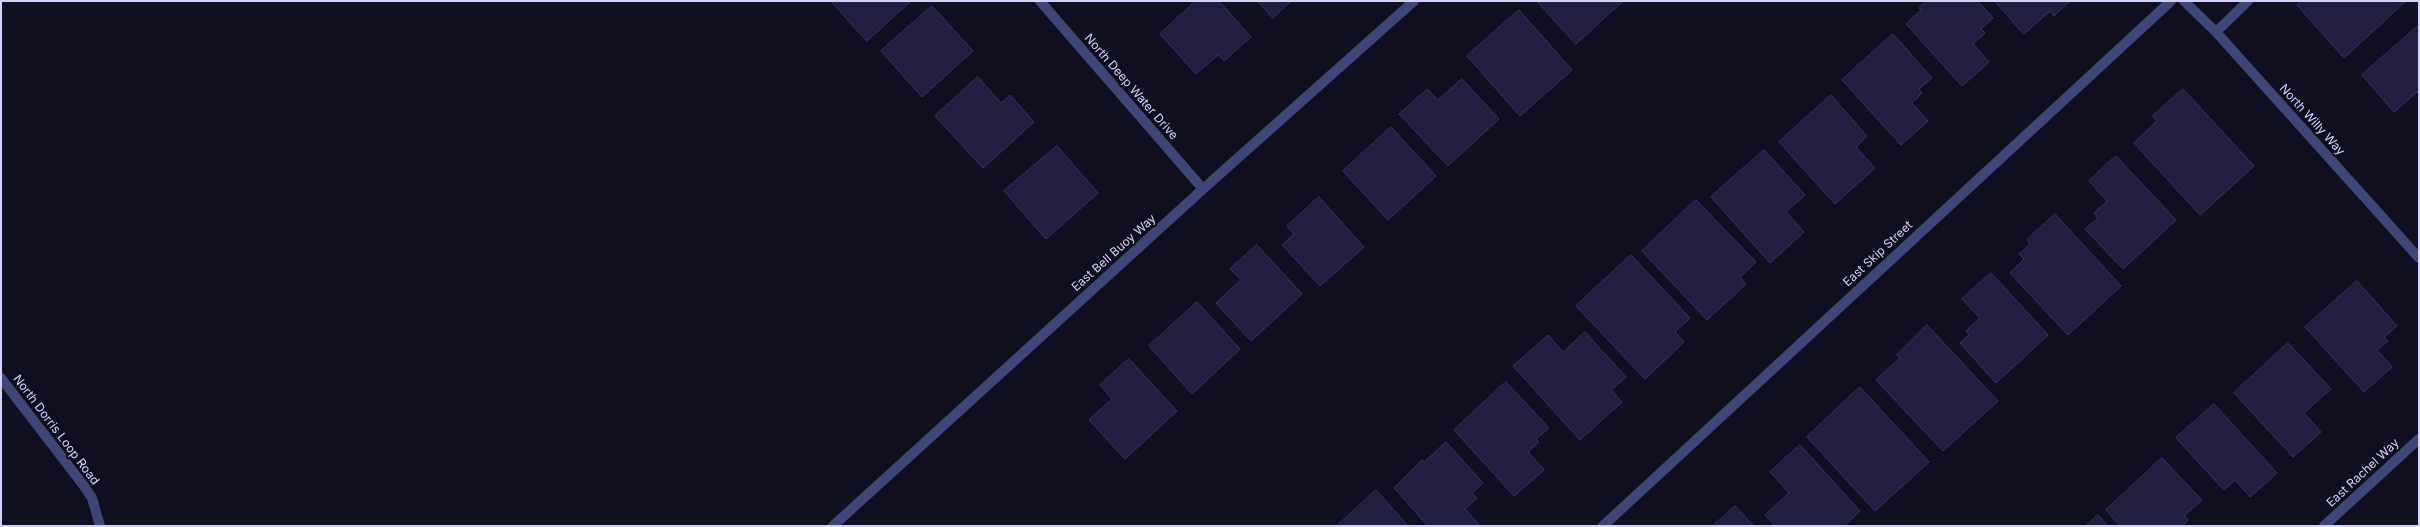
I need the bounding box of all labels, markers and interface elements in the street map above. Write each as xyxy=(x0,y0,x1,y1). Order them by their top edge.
street label: North Deep Water Drive xyxy=(1081,31,1181,143)
street label: North Willy Way xyxy=(2276,82,2348,158)
street label: East Bell Buoy Way xyxy=(1069,211,1159,295)
street label: East Skip Street xyxy=(1840,218,1916,290)
street label: North Dorris Loop Road xyxy=(10,372,102,488)
street label: East Rachel Way xyxy=(2324,436,2402,510)

